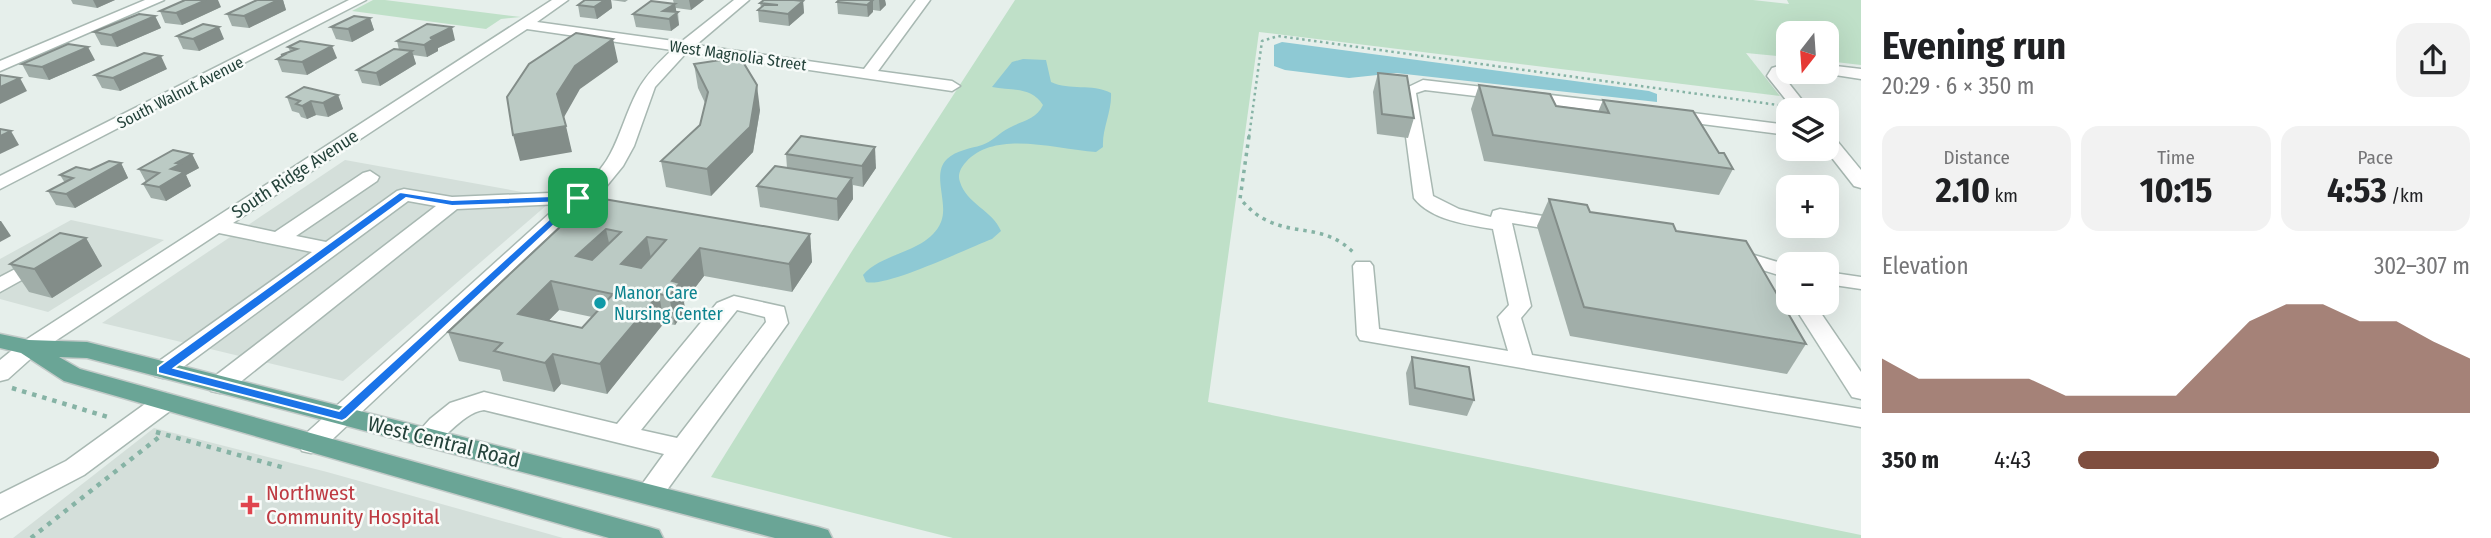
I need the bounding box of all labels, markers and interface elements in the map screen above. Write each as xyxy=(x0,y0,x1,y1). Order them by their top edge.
north arrow xyxy=(1776,21,1839,84)
map controls xyxy=(1776,21,1839,315)
text: Evening run xyxy=(1882,23,2066,69)
button: share xyxy=(2396,23,2470,97)
street label: West Magnolia Street xyxy=(668,36,808,75)
street label: South Walnut Avenue xyxy=(114,52,247,133)
text: 20:29 · 6 × 350 m xyxy=(1882,72,2035,100)
button: layers xyxy=(1776,98,1839,161)
street label: South Ridge Avenue xyxy=(227,125,363,223)
text: Distance xyxy=(1943,146,2010,169)
text: Time xyxy=(2157,146,2195,169)
text: Pace xyxy=(2358,146,2393,169)
pin xyxy=(548,168,608,228)
text: 2.10 xyxy=(1935,169,1990,211)
text: 10:15 xyxy=(2140,169,2212,211)
text: 4:53 xyxy=(2327,169,2387,211)
button: + xyxy=(1776,175,1839,238)
icon: arrive xyxy=(559,179,597,217)
text: km xyxy=(1990,184,2018,207)
text: /km xyxy=(2387,184,2424,207)
button: − xyxy=(1776,252,1839,315)
text: Elevation xyxy=(1882,252,1969,280)
text: 302–307 m xyxy=(2374,252,2470,280)
place label: Manor Care Nursing Center xyxy=(614,282,723,325)
marker: Manor Care Nursing Center xyxy=(592,295,608,311)
street label: West Central Road xyxy=(365,411,523,473)
text: 350 m xyxy=(1882,446,1939,474)
text: 4:43 xyxy=(1994,446,2031,474)
place label: Northwest Community Hospital xyxy=(266,480,440,530)
marker: Northwest Community Hospital xyxy=(240,495,260,515)

